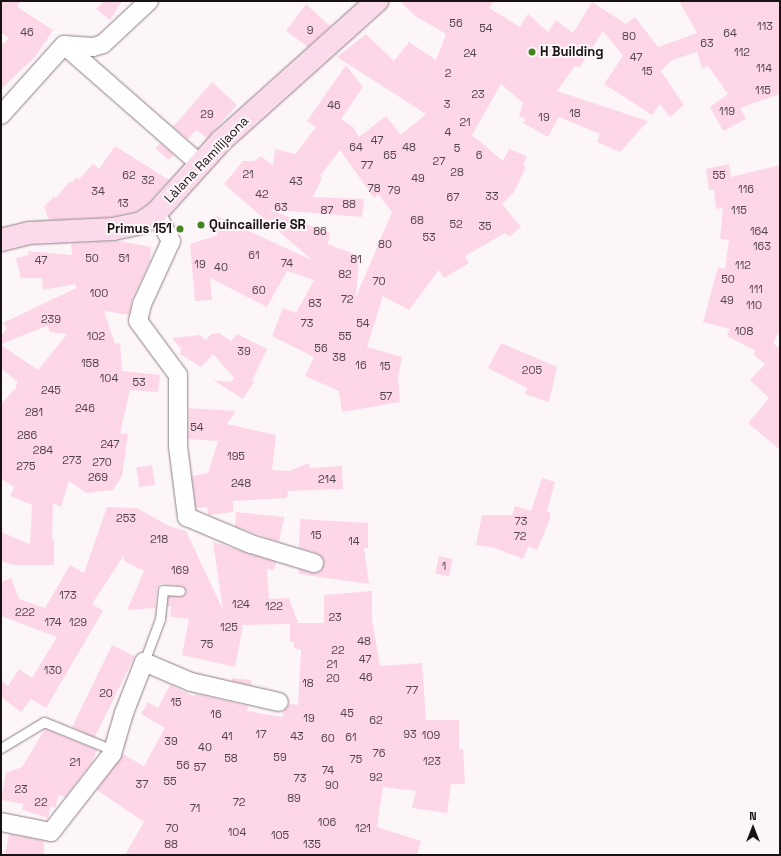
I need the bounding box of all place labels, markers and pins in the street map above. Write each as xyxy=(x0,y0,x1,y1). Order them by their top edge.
place label: H Building xyxy=(540,44,603,60)
marker: H Building xyxy=(527,47,537,57)
place label: Quincaillerie SR xyxy=(209,217,306,233)
marker: Quincaillerie SR xyxy=(196,220,206,230)
place label: Primus 151 xyxy=(107,221,172,237)
marker: Primus 151 xyxy=(175,224,185,234)

